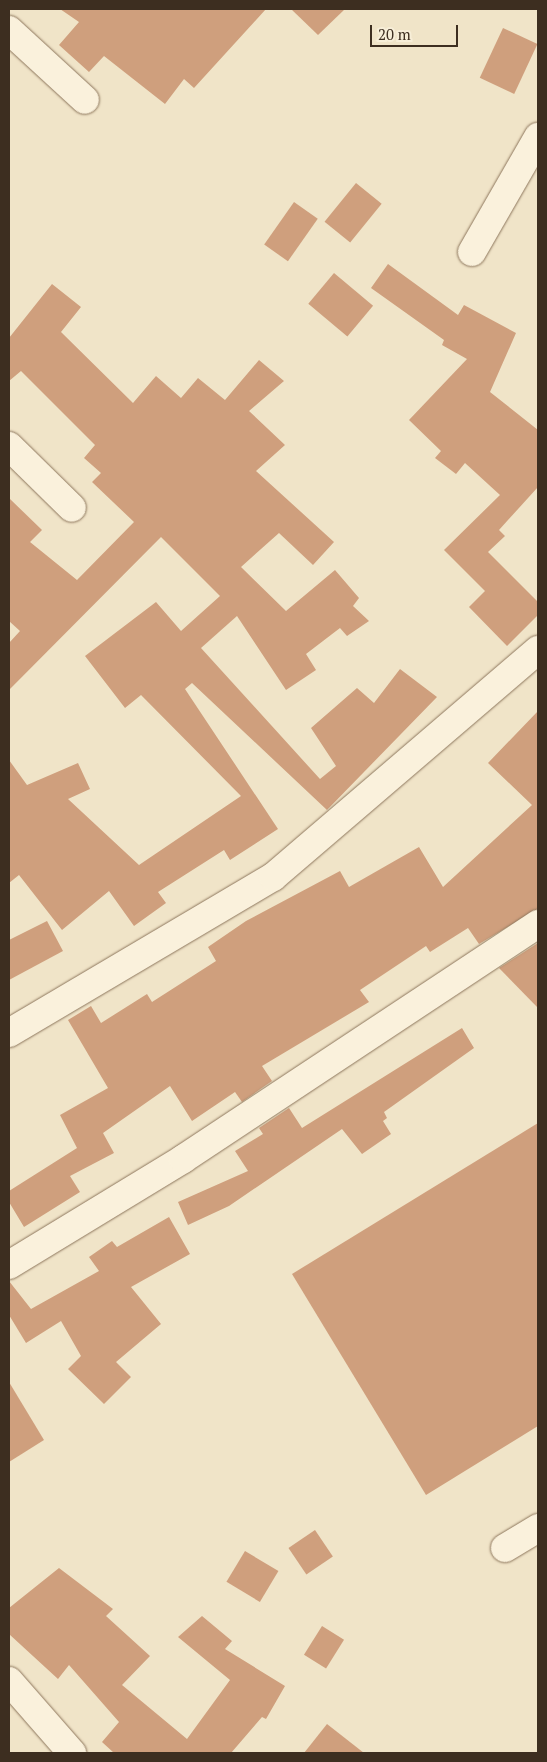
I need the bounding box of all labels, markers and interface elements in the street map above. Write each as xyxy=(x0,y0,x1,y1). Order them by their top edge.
scale bar xyxy=(372,15,460,47)
text: 20 m xyxy=(378,24,411,44)

